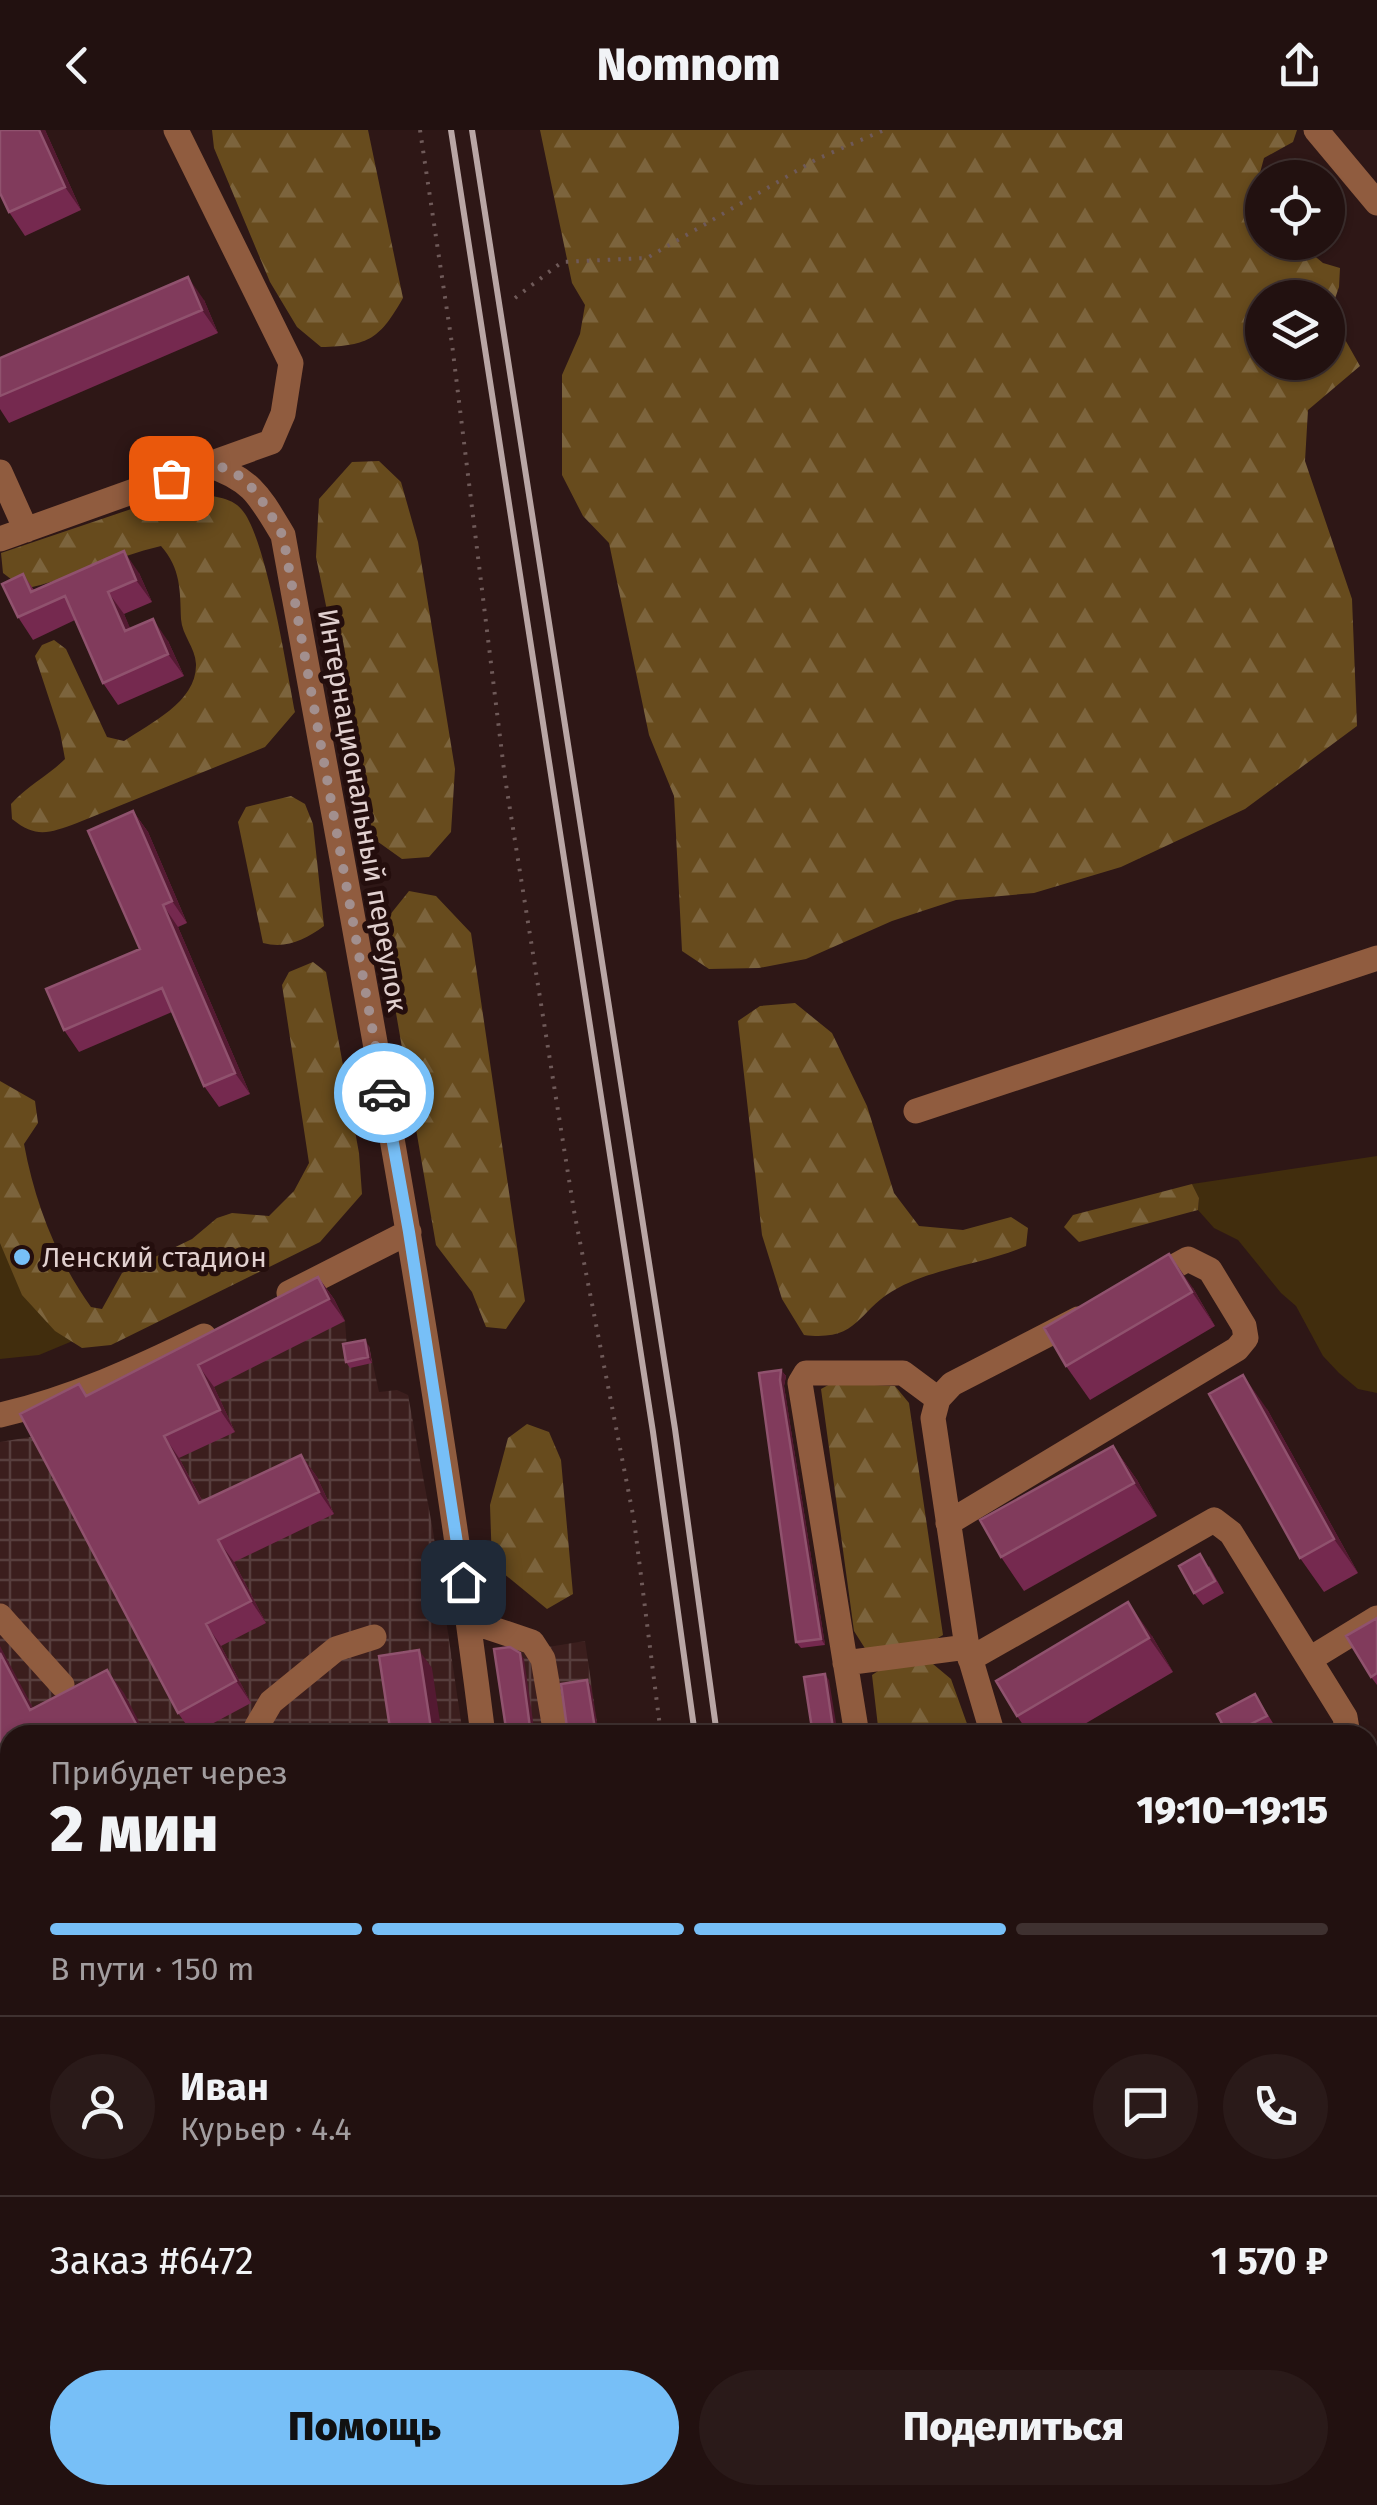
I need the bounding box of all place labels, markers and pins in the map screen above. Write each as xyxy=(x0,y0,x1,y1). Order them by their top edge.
pin xyxy=(129,436,214,521)
place label: Ленский стадион xyxy=(42,1241,267,1274)
marker: Ленский стадион xyxy=(11,1246,33,1268)
pin xyxy=(421,1540,506,1625)

